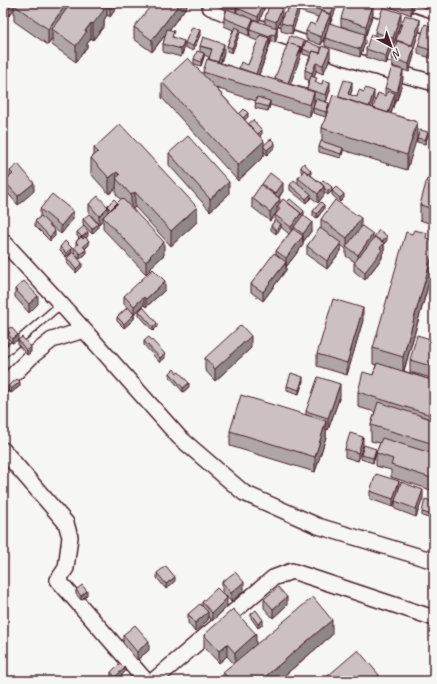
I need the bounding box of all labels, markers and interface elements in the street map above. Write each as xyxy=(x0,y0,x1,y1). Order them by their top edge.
north arrow xyxy=(371,26,411,66)
text: N xyxy=(389,46,405,62)

